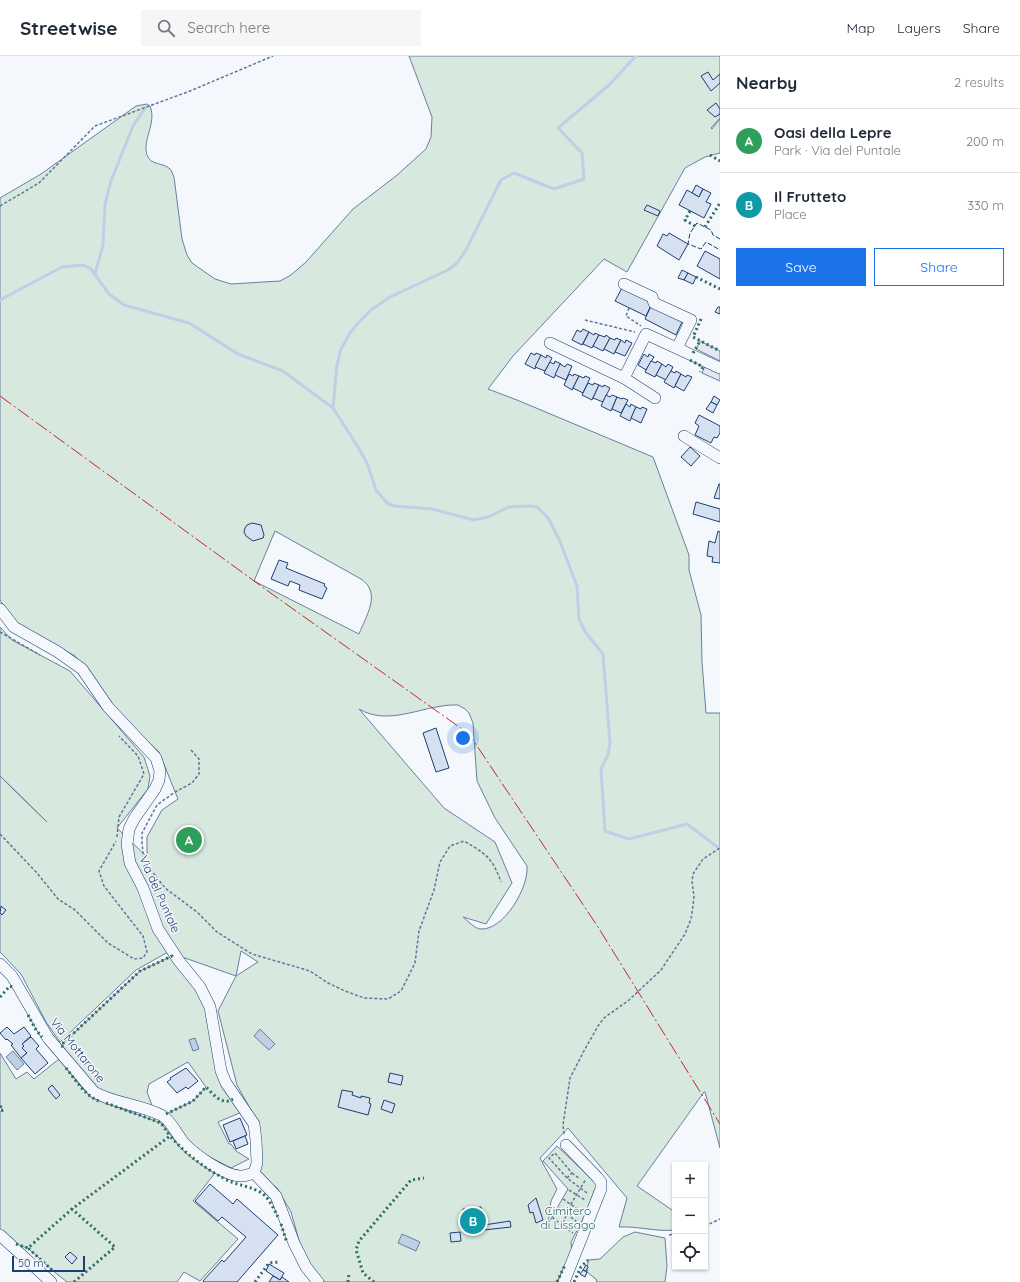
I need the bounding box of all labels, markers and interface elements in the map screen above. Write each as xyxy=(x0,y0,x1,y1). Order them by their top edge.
search box xyxy=(141,10,421,46)
text: Streetwise xyxy=(20,16,117,40)
icon: search xyxy=(155,17,177,39)
text: Search here xyxy=(187,18,270,37)
text: Map xyxy=(846,19,875,37)
text: Layers xyxy=(897,19,941,37)
text: Share xyxy=(963,19,1000,37)
text: Nearby xyxy=(736,72,797,93)
text: 2 results xyxy=(954,74,1004,90)
text: Oasi della Lepre xyxy=(774,123,892,142)
text: A xyxy=(745,133,753,149)
text: 200 m xyxy=(966,133,1004,149)
text: Park · Via del Puntale xyxy=(774,142,901,158)
text: Il Frutteto xyxy=(774,187,846,206)
text: B xyxy=(745,197,753,213)
text: 330 m xyxy=(967,197,1004,213)
text: Place xyxy=(774,206,807,222)
button: Save xyxy=(736,248,866,286)
button: Share xyxy=(874,248,1004,286)
your location xyxy=(453,728,473,748)
pin: A xyxy=(176,825,202,855)
street label: Via del Puntale xyxy=(136,853,184,935)
street label: Via Mottarone xyxy=(47,1015,109,1086)
map controls xyxy=(672,1162,708,1270)
button: + xyxy=(672,1162,708,1198)
button: − xyxy=(672,1198,708,1234)
park label: Cimitero di Lissago xyxy=(540,1203,596,1232)
pin: B xyxy=(460,1206,486,1236)
button: locate xyxy=(672,1234,708,1270)
scale bar xyxy=(12,1254,85,1273)
text: 50 m xyxy=(18,1256,44,1270)

